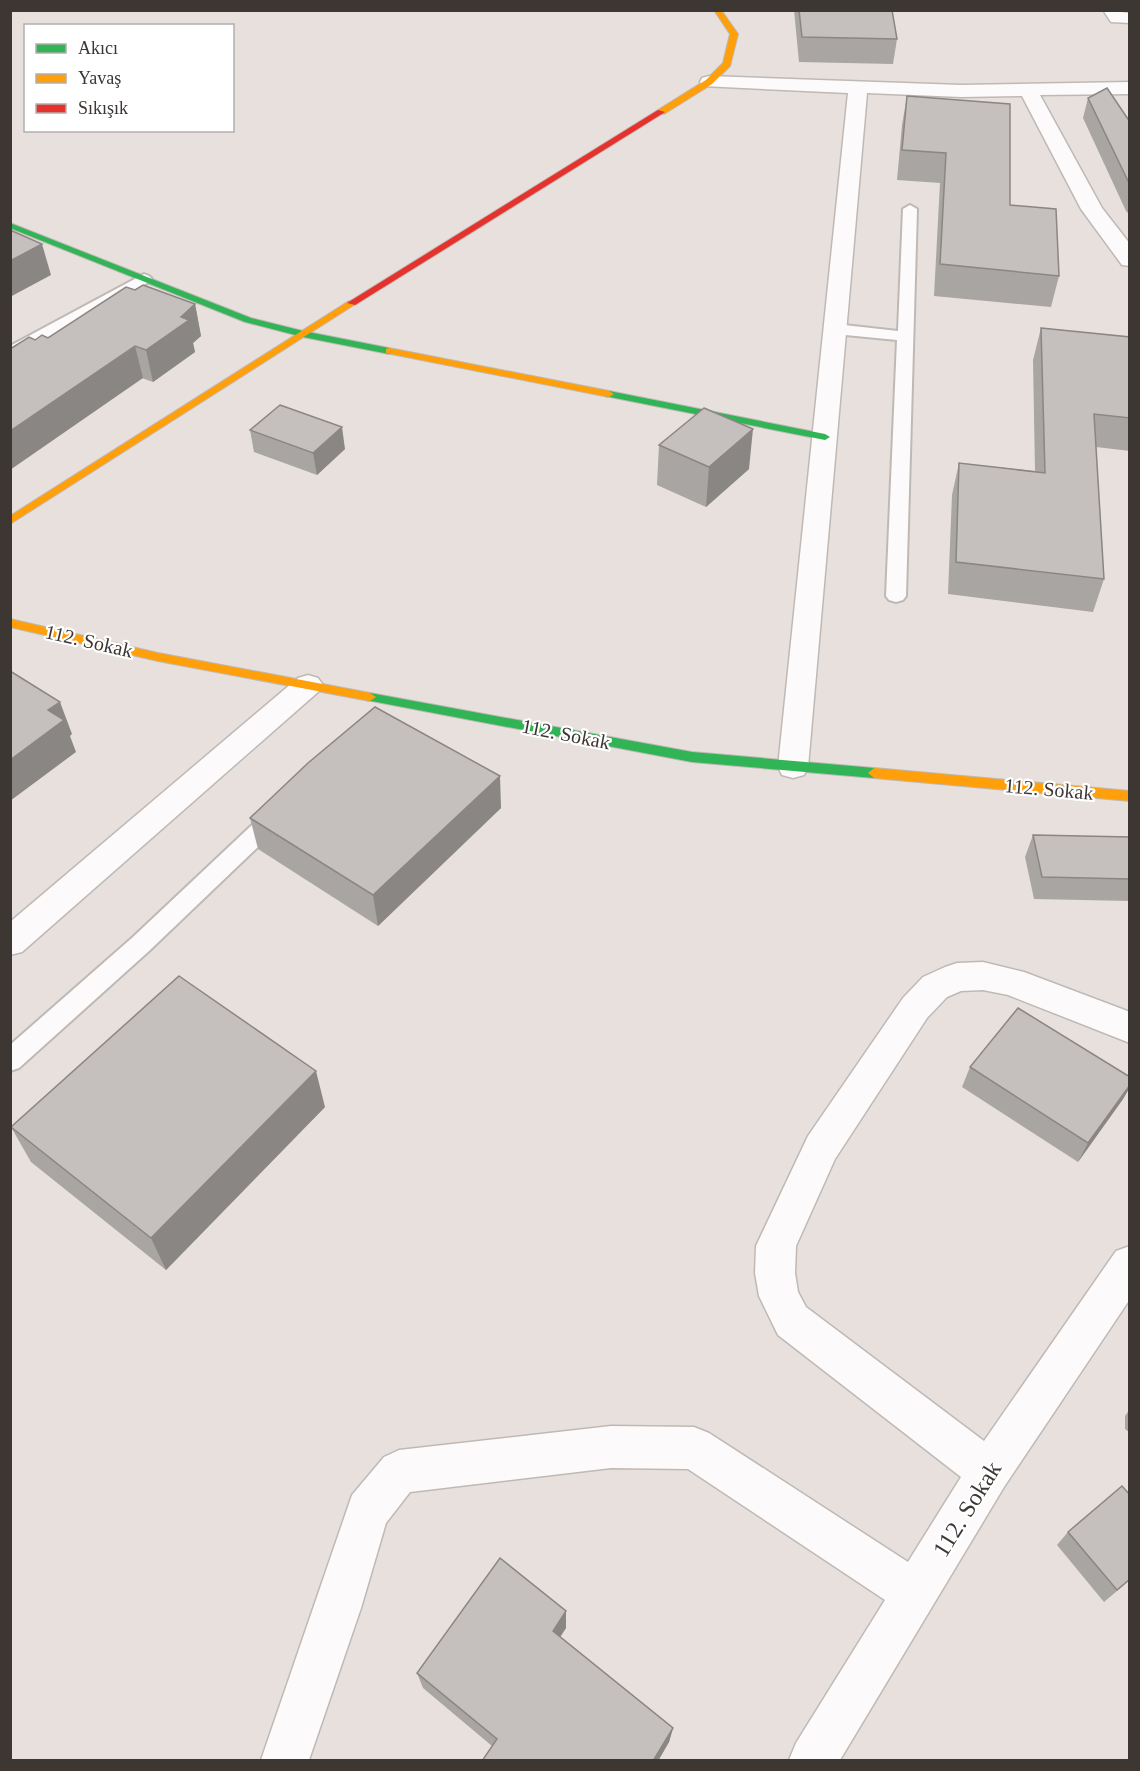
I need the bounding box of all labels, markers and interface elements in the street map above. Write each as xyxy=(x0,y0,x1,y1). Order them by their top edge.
legend xyxy=(24,24,234,132)
text: Akıcı xyxy=(78,38,118,58)
text: Yavaş xyxy=(78,68,121,88)
text: Sıkışık xyxy=(78,98,128,118)
street label: 112. Sokak xyxy=(43,620,135,662)
street label: 112. Sokak xyxy=(520,715,612,753)
street label: 112. Sokak xyxy=(1004,774,1094,804)
street label: 112. Sokak xyxy=(928,1457,1006,1561)

